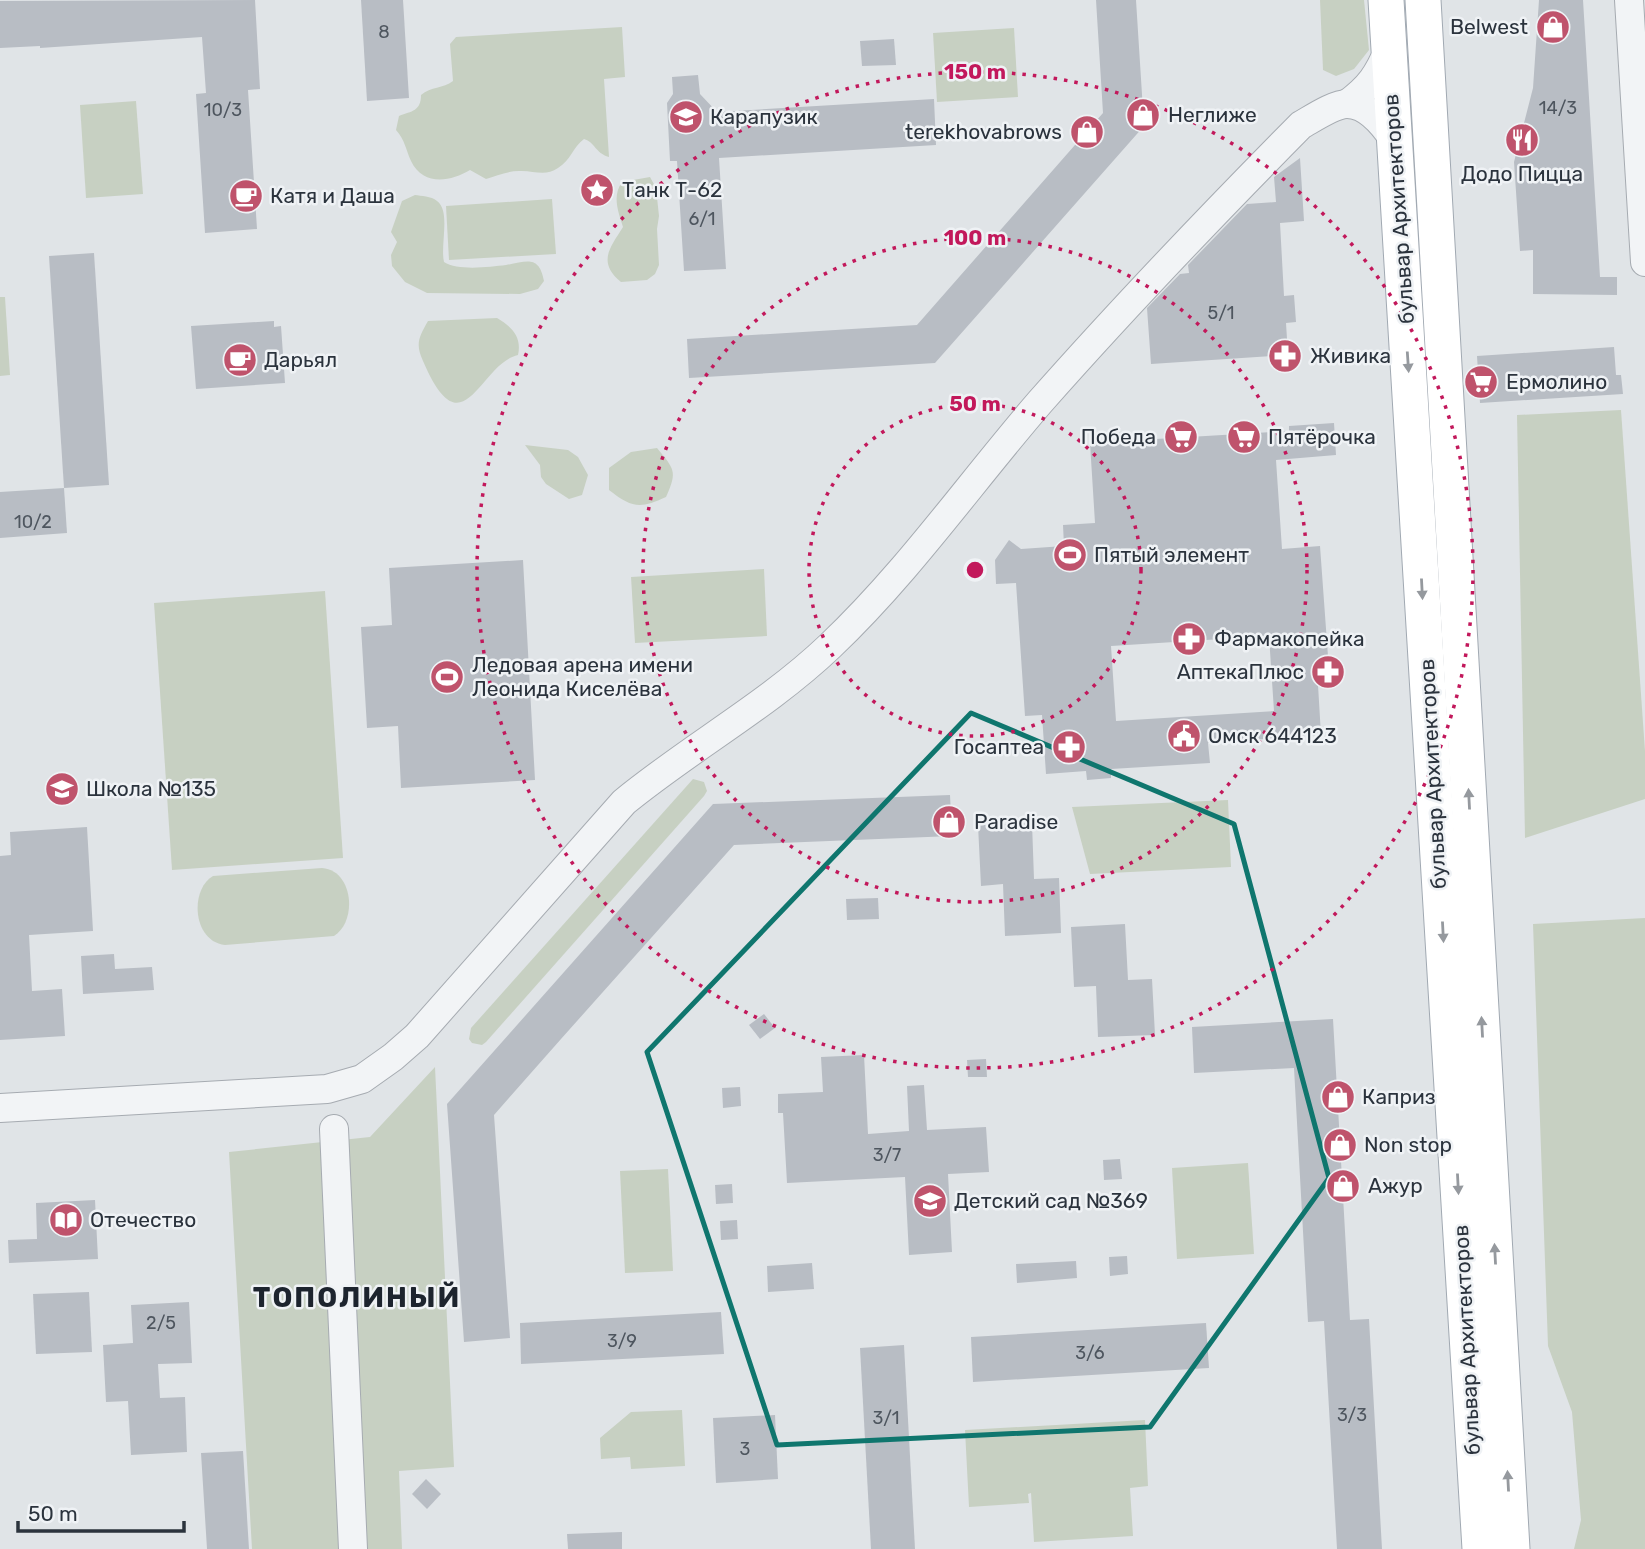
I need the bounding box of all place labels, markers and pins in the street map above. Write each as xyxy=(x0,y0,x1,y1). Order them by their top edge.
shop icon: Belwest xyxy=(1534,8,1572,46)
place label: Belwest xyxy=(1450,14,1528,39)
shop icon: Неглиже xyxy=(1124,96,1162,134)
school or university icon: Карапузик xyxy=(667,98,705,136)
place label: Неглиже xyxy=(1168,102,1257,127)
place label: Карапузик xyxy=(710,104,818,129)
shop icon: terekhovabrows xyxy=(1068,113,1106,151)
place label: terekhovabrows xyxy=(905,119,1062,144)
restaurant icon: Додо Пицца xyxy=(1503,121,1541,159)
place label: Додо Пицца xyxy=(1461,161,1583,186)
place icon: Танк Т-62 xyxy=(578,171,616,209)
cafe icon: Катя и Даша xyxy=(227,177,265,215)
place label: Танк Т-62 xyxy=(622,177,722,202)
place label: Катя и Даша xyxy=(270,183,395,208)
pharmacy icon: Живика xyxy=(1266,337,1304,375)
cafe icon: Дарьял xyxy=(221,341,259,379)
place label: Живика xyxy=(1310,343,1391,368)
place label: Дарьял xyxy=(264,347,337,372)
supermarket icon: Ермолино xyxy=(1462,363,1500,401)
place label: Ермолино xyxy=(1506,369,1607,394)
supermarket icon: Победа xyxy=(1162,418,1200,456)
supermarket icon: Пятёрочка xyxy=(1225,418,1263,456)
place label: Победа xyxy=(1081,424,1156,449)
place label: Пятёрочка xyxy=(1268,424,1376,449)
sports icon: Пятый элемент xyxy=(1051,536,1089,574)
place label: Пятый элемент xyxy=(1094,542,1249,567)
centre of rings xyxy=(963,558,987,582)
pharmacy icon: Фармакопейка xyxy=(1170,620,1208,658)
place label: Фармакопейка xyxy=(1214,626,1365,651)
place label: Ледовая арена имени Леонида Киселёва xyxy=(472,652,693,701)
pharmacy icon: АптекаПлюс xyxy=(1309,653,1347,691)
sports icon: Ледовая арена имени Леонида Киселёва xyxy=(428,658,466,696)
place label: АптекаПлюс xyxy=(1177,659,1304,684)
public building icon: Омск 644123 xyxy=(1165,717,1203,755)
place label: Омск 644123 xyxy=(1208,723,1337,748)
pharmacy icon: Госаптеа xyxy=(1050,728,1088,766)
place label: Госаптеа xyxy=(954,734,1044,759)
school or university icon: Школа №135 xyxy=(43,770,81,808)
place label: Школа №135 xyxy=(86,776,216,801)
shop icon: Paradise xyxy=(930,803,968,841)
place label: Paradise xyxy=(974,809,1058,834)
shop icon: Каприз xyxy=(1319,1078,1357,1116)
place label: Каприз xyxy=(1362,1084,1436,1109)
shop icon: Non stop xyxy=(1321,1126,1359,1164)
place label: Non stop xyxy=(1364,1132,1452,1157)
shop icon: Ажур xyxy=(1324,1167,1362,1205)
place label: Ажур xyxy=(1368,1173,1423,1198)
school or university icon: Детский сад №369 xyxy=(911,1182,949,1220)
place label: Детский сад №369 xyxy=(954,1188,1148,1213)
library icon: Отечество xyxy=(47,1201,85,1239)
place label: Отечество xyxy=(90,1207,196,1232)

